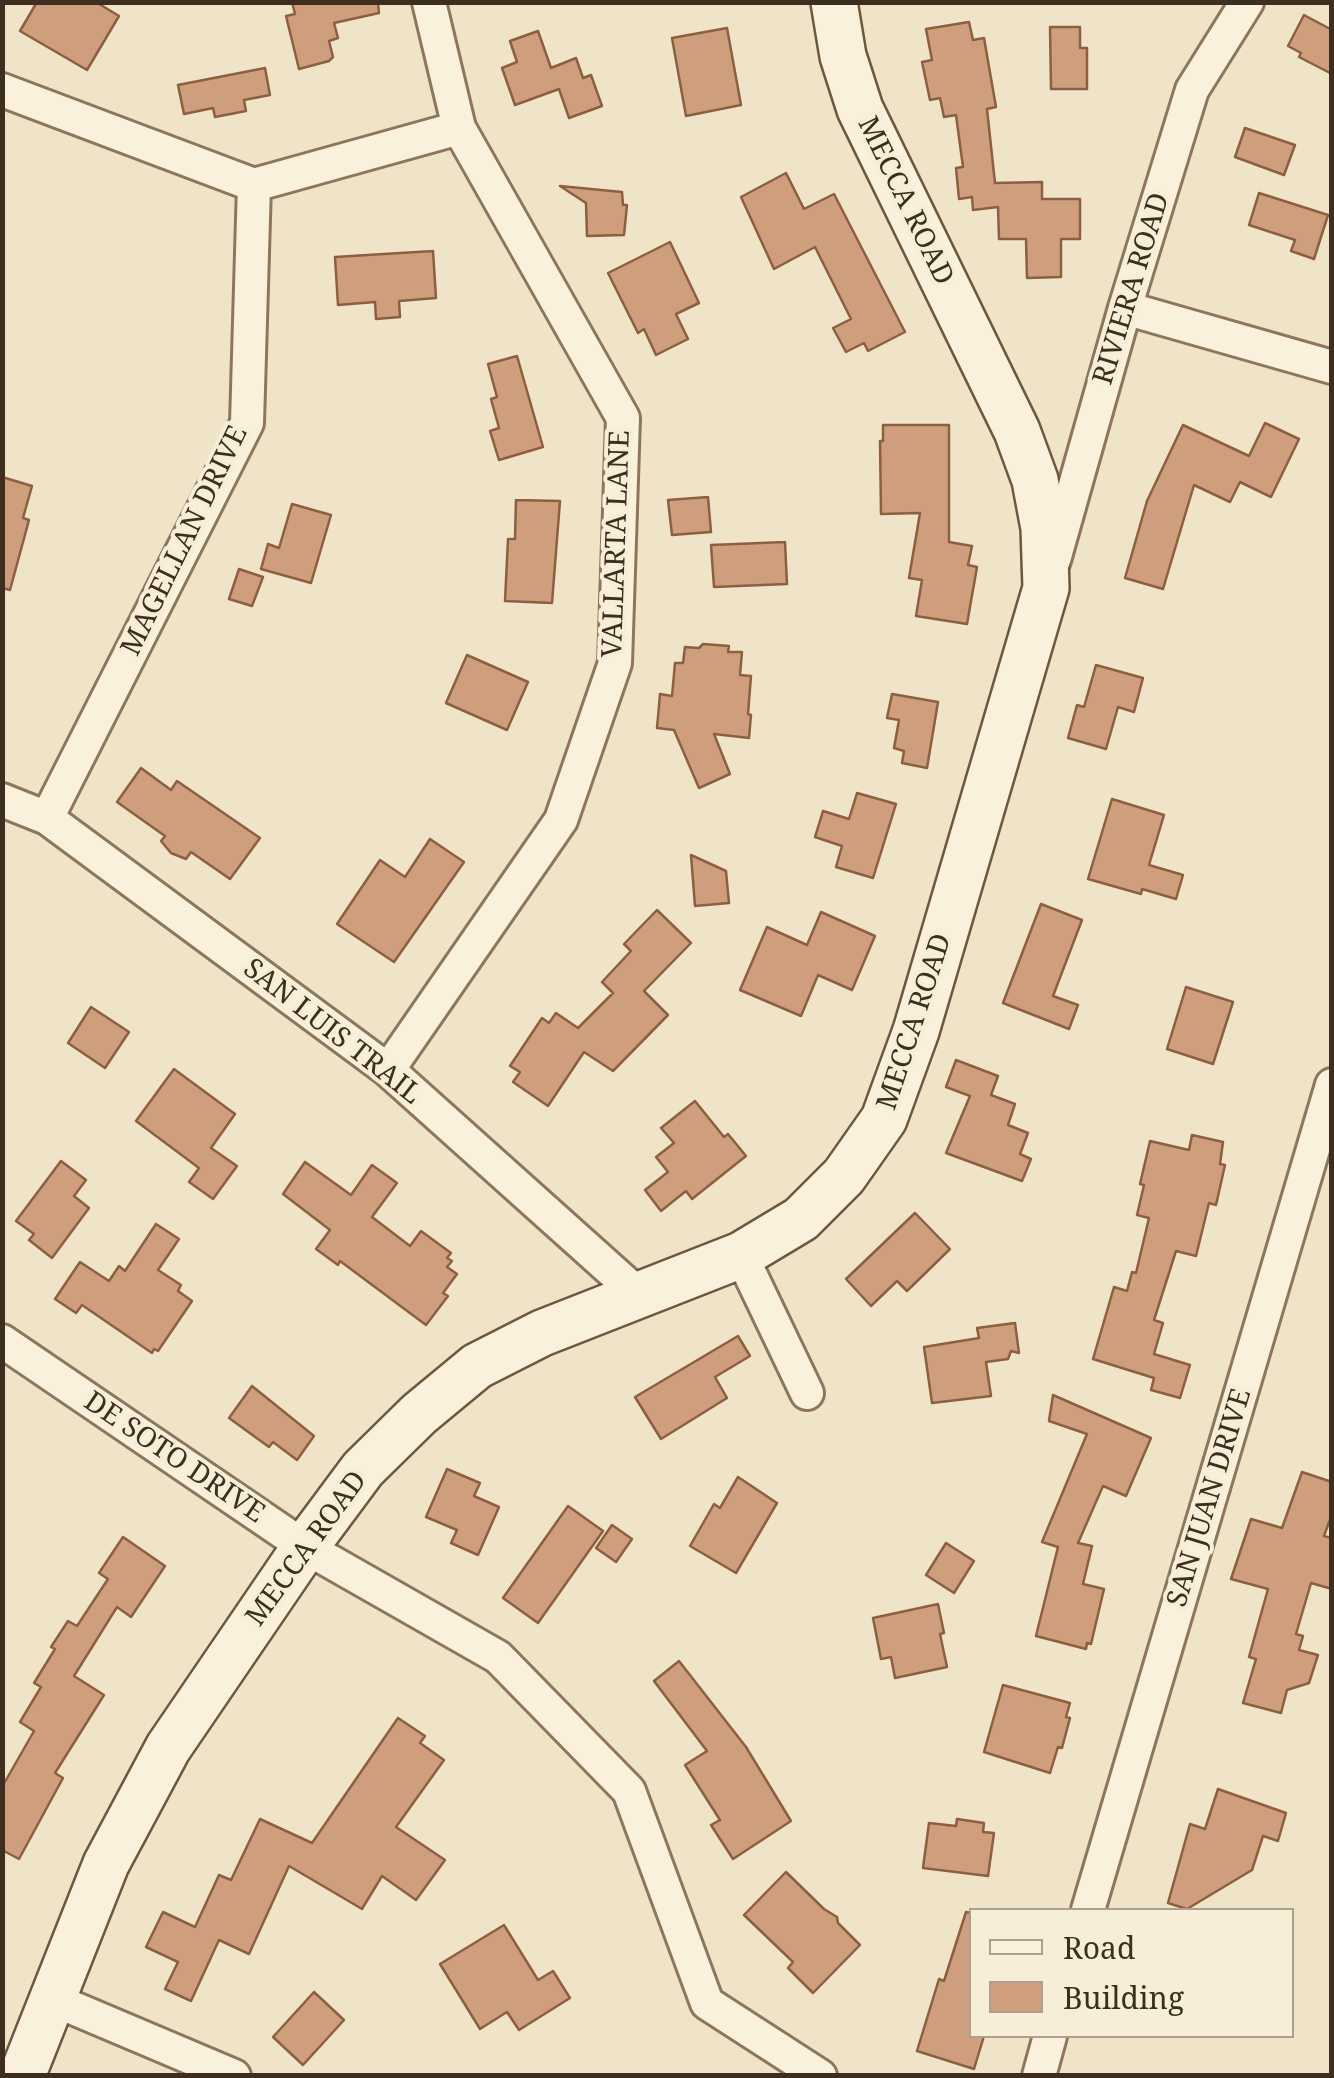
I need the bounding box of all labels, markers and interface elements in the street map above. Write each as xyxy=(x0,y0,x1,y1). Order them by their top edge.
street label: MECCA ROAD xyxy=(850,111,960,291)
street label: RIVIERA ROAD xyxy=(1087,189,1177,389)
street label: MAGELLAN DRIVE xyxy=(115,421,255,661)
street label: VALLARTA LANE xyxy=(596,430,638,658)
street label: MECCA ROAD xyxy=(871,930,959,1114)
street label: SAN LUIS TRAIL xyxy=(236,952,428,1112)
street label: DE SOTO DRIVE xyxy=(77,1385,271,1531)
street label: SAN JUAN DRIVE xyxy=(1161,1385,1259,1611)
street label: MECCA ROAD xyxy=(240,1465,374,1633)
legend xyxy=(969,1908,1294,2038)
text: Road xyxy=(1063,1927,1135,1968)
text: Building xyxy=(1063,1977,1184,2018)

